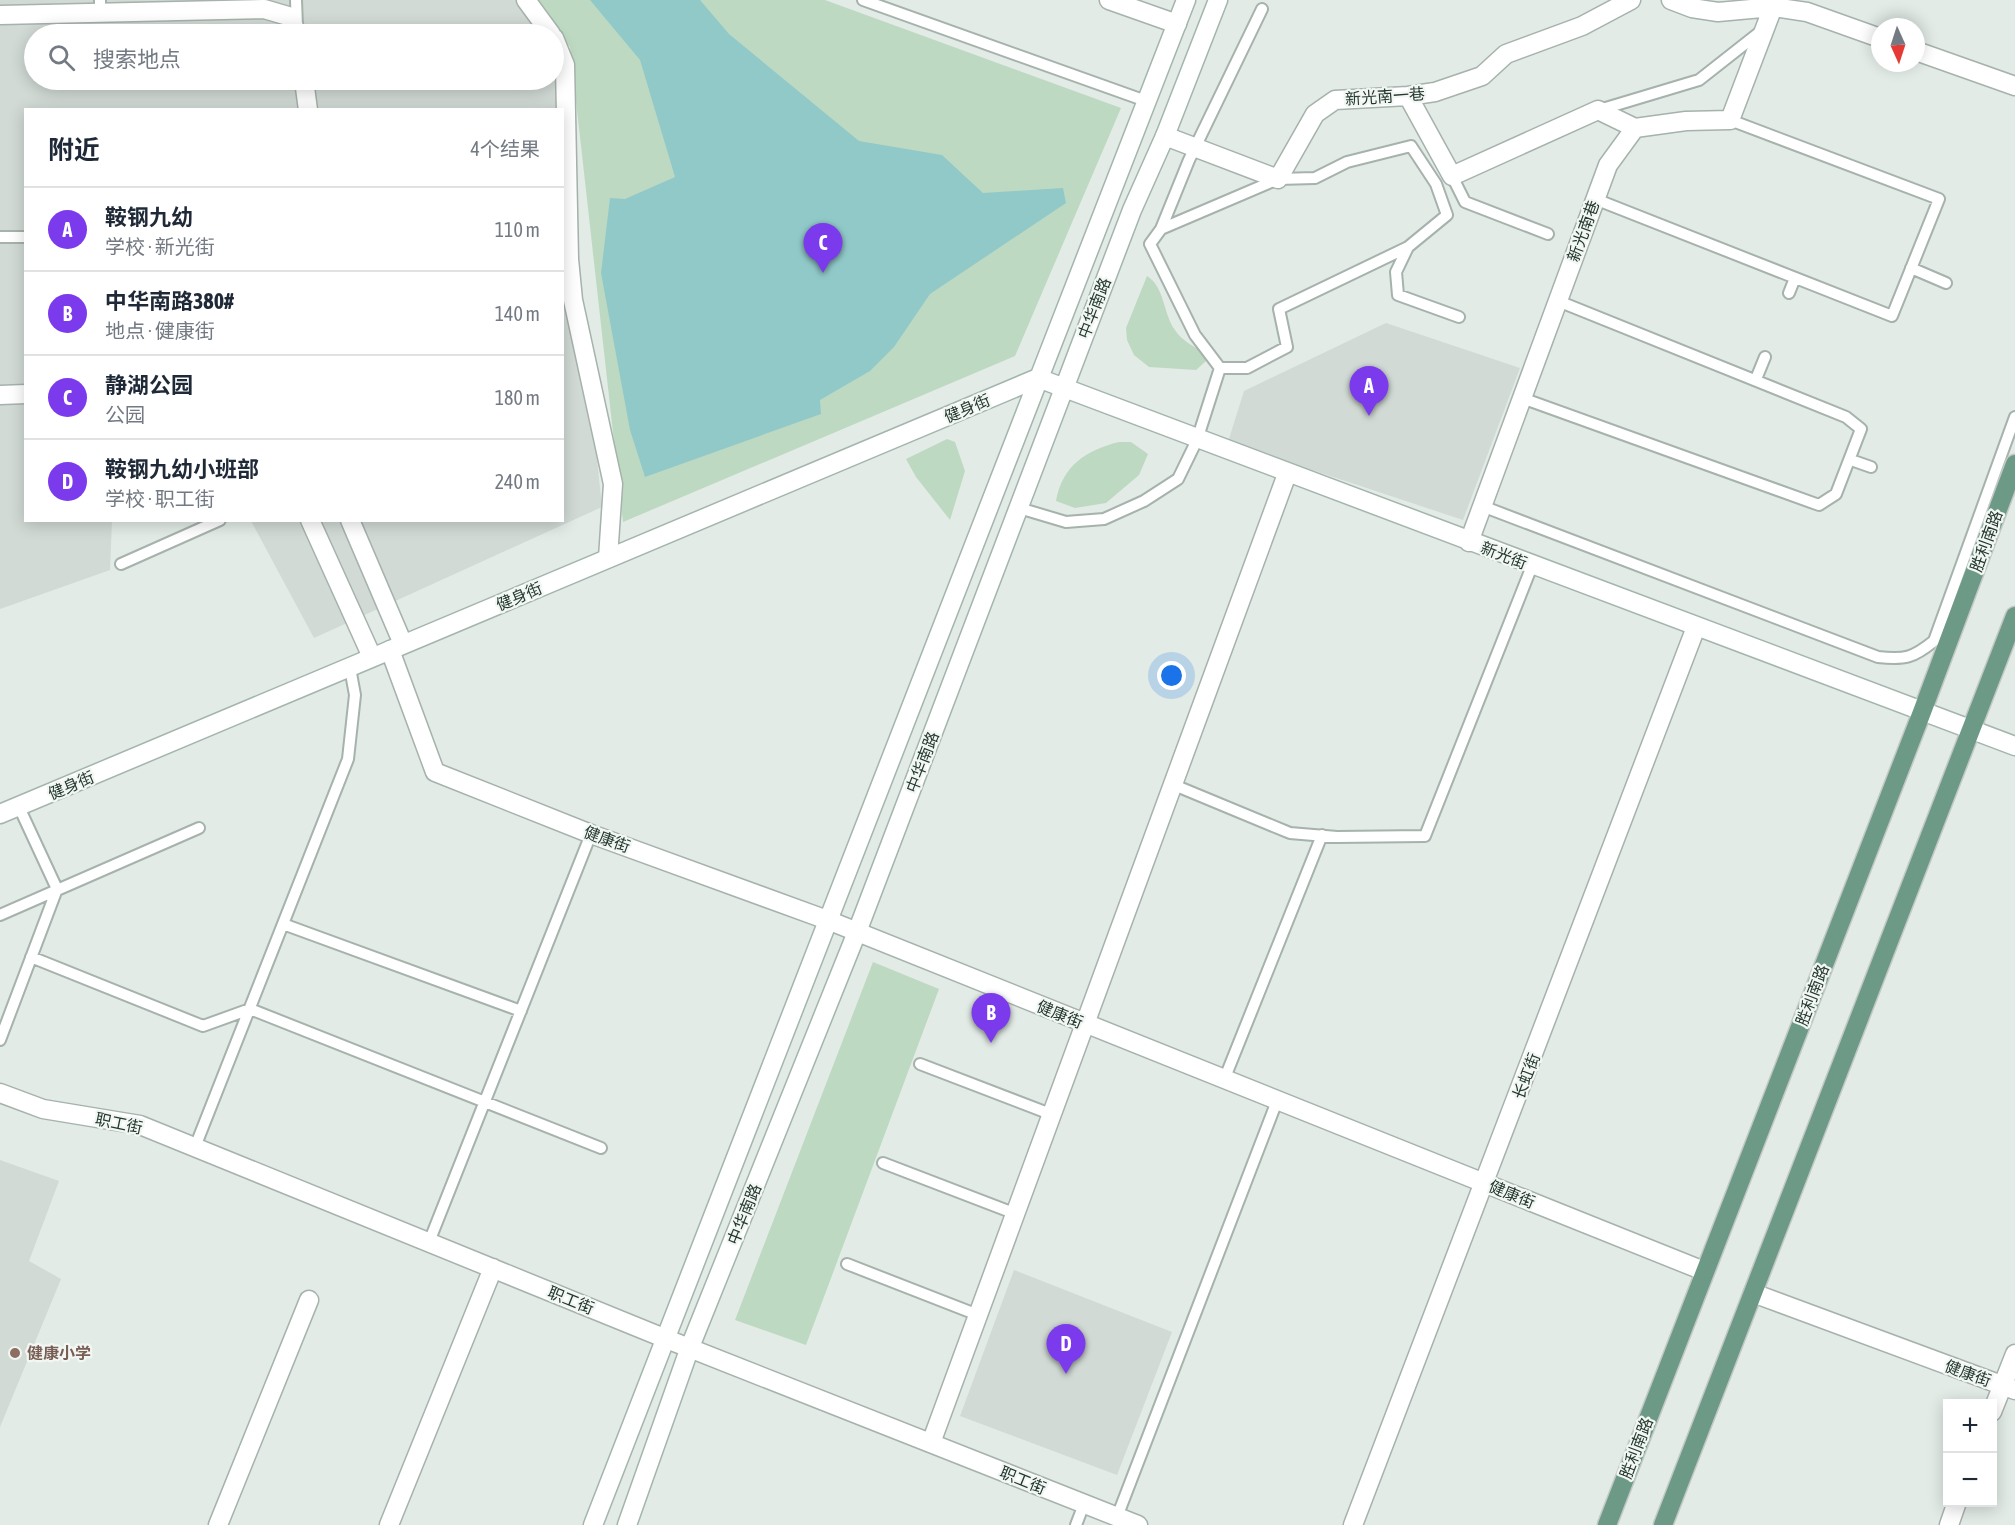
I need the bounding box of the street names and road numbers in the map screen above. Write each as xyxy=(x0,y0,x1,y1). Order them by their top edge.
street label: 新光南一巷 xyxy=(1344,84,1426,108)
street label: 新光南巷 xyxy=(1564,198,1602,264)
street label: 中华南路 xyxy=(1074,275,1114,341)
street label: 健身街 xyxy=(941,390,993,426)
street label: 胜利南路 xyxy=(1967,508,2005,574)
street label: 新光街 xyxy=(1478,538,1530,572)
street label: 健身街 xyxy=(493,578,545,614)
street label: 中华南路 xyxy=(902,729,942,795)
street label: 健身街 xyxy=(45,767,97,803)
street label: 健康街 xyxy=(581,822,633,856)
street label: 胜利南路 xyxy=(1792,962,1832,1028)
street label: 健康街 xyxy=(1034,997,1086,1031)
street label: 长虹街 xyxy=(1509,1050,1543,1102)
street label: 职工街 xyxy=(94,1109,144,1137)
street label: 健康街 xyxy=(1486,1177,1538,1211)
street label: 中华南路 xyxy=(724,1181,764,1247)
street label: 职工街 xyxy=(545,1283,597,1317)
street label: 健康街 xyxy=(1942,1356,1994,1390)
street label: 胜利南路 xyxy=(1616,1415,1656,1481)
street label: 职工街 xyxy=(997,1463,1049,1497)

